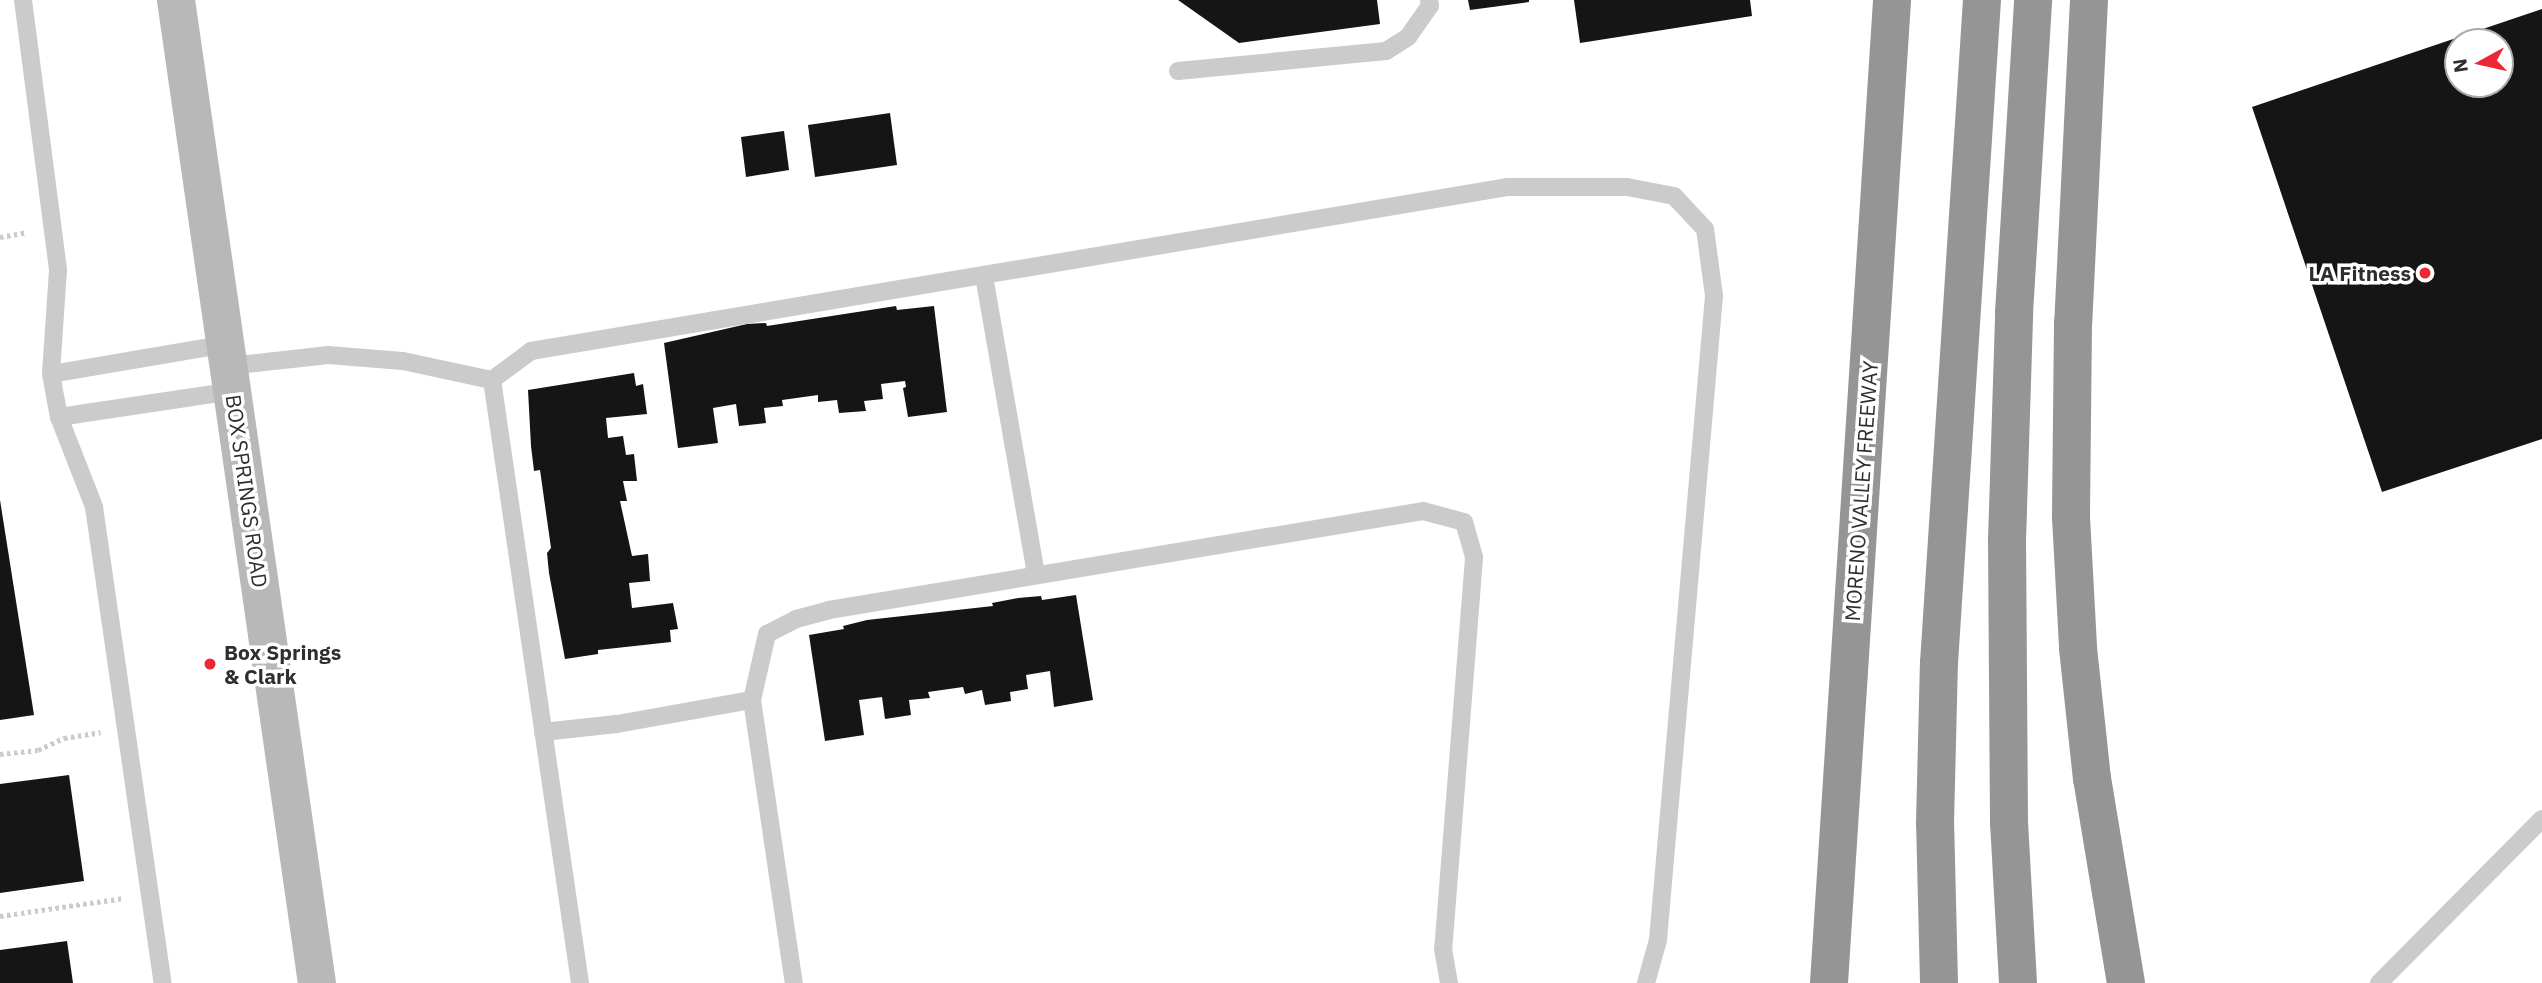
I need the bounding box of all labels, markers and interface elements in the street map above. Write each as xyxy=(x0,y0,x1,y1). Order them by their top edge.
north arrow xyxy=(2444,28,2514,98)
text: N xyxy=(2447,57,2473,74)
place label: LA Fitness xyxy=(2308,260,2411,286)
marker: LA Fitness xyxy=(2417,265,2433,281)
street label: MORENO VALLEY FREEWAY xyxy=(1839,360,1883,622)
street label: BOX SPRINGS ROAD xyxy=(221,393,273,589)
place label: Box Springs & Clark xyxy=(224,639,341,689)
marker: Box Springs & Clark xyxy=(202,656,218,672)

